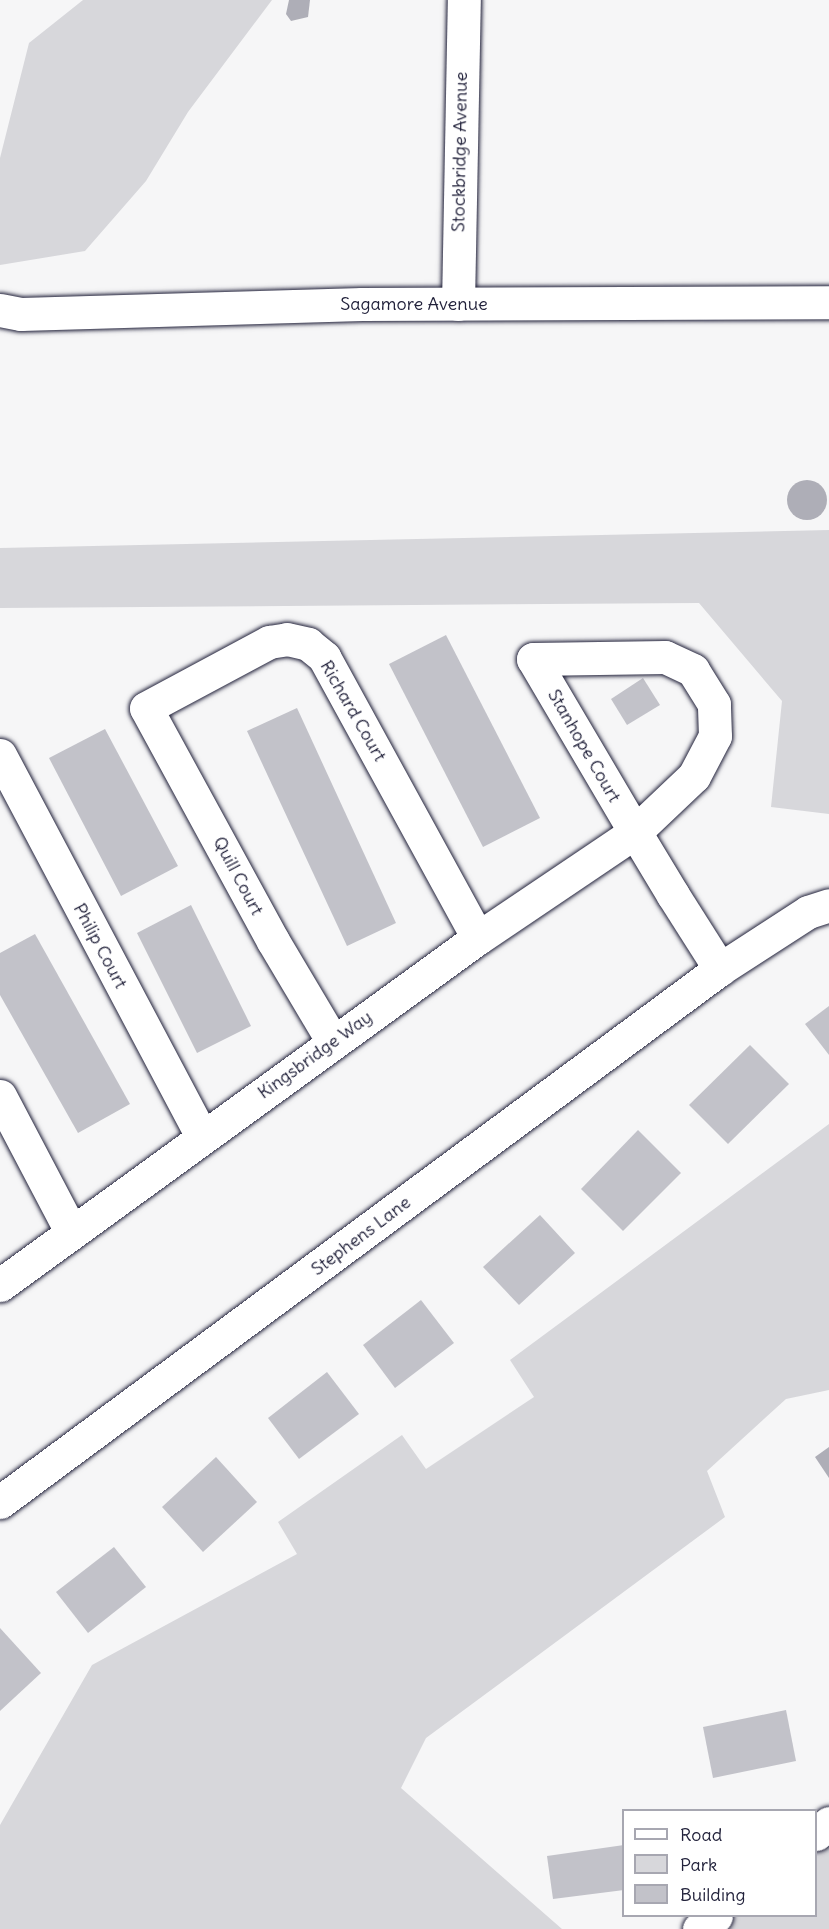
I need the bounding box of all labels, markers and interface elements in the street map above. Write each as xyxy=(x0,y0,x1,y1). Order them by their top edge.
street label: Stockbridge Avenue xyxy=(448,72,472,232)
street label: Sagamore Avenue xyxy=(340,293,488,315)
street label: Richard Court xyxy=(315,657,391,765)
street label: Stanhope Court xyxy=(543,686,625,806)
street label: Quill Court xyxy=(208,833,268,919)
street label: Philip Court xyxy=(69,900,131,992)
street label: Kingsbridge Way xyxy=(254,1006,376,1104)
street label: Stephens Lane xyxy=(307,1192,415,1280)
legend xyxy=(622,1809,817,1917)
text: Road xyxy=(680,1823,722,1846)
text: Park xyxy=(680,1853,717,1876)
text: Building xyxy=(680,1883,745,1906)

